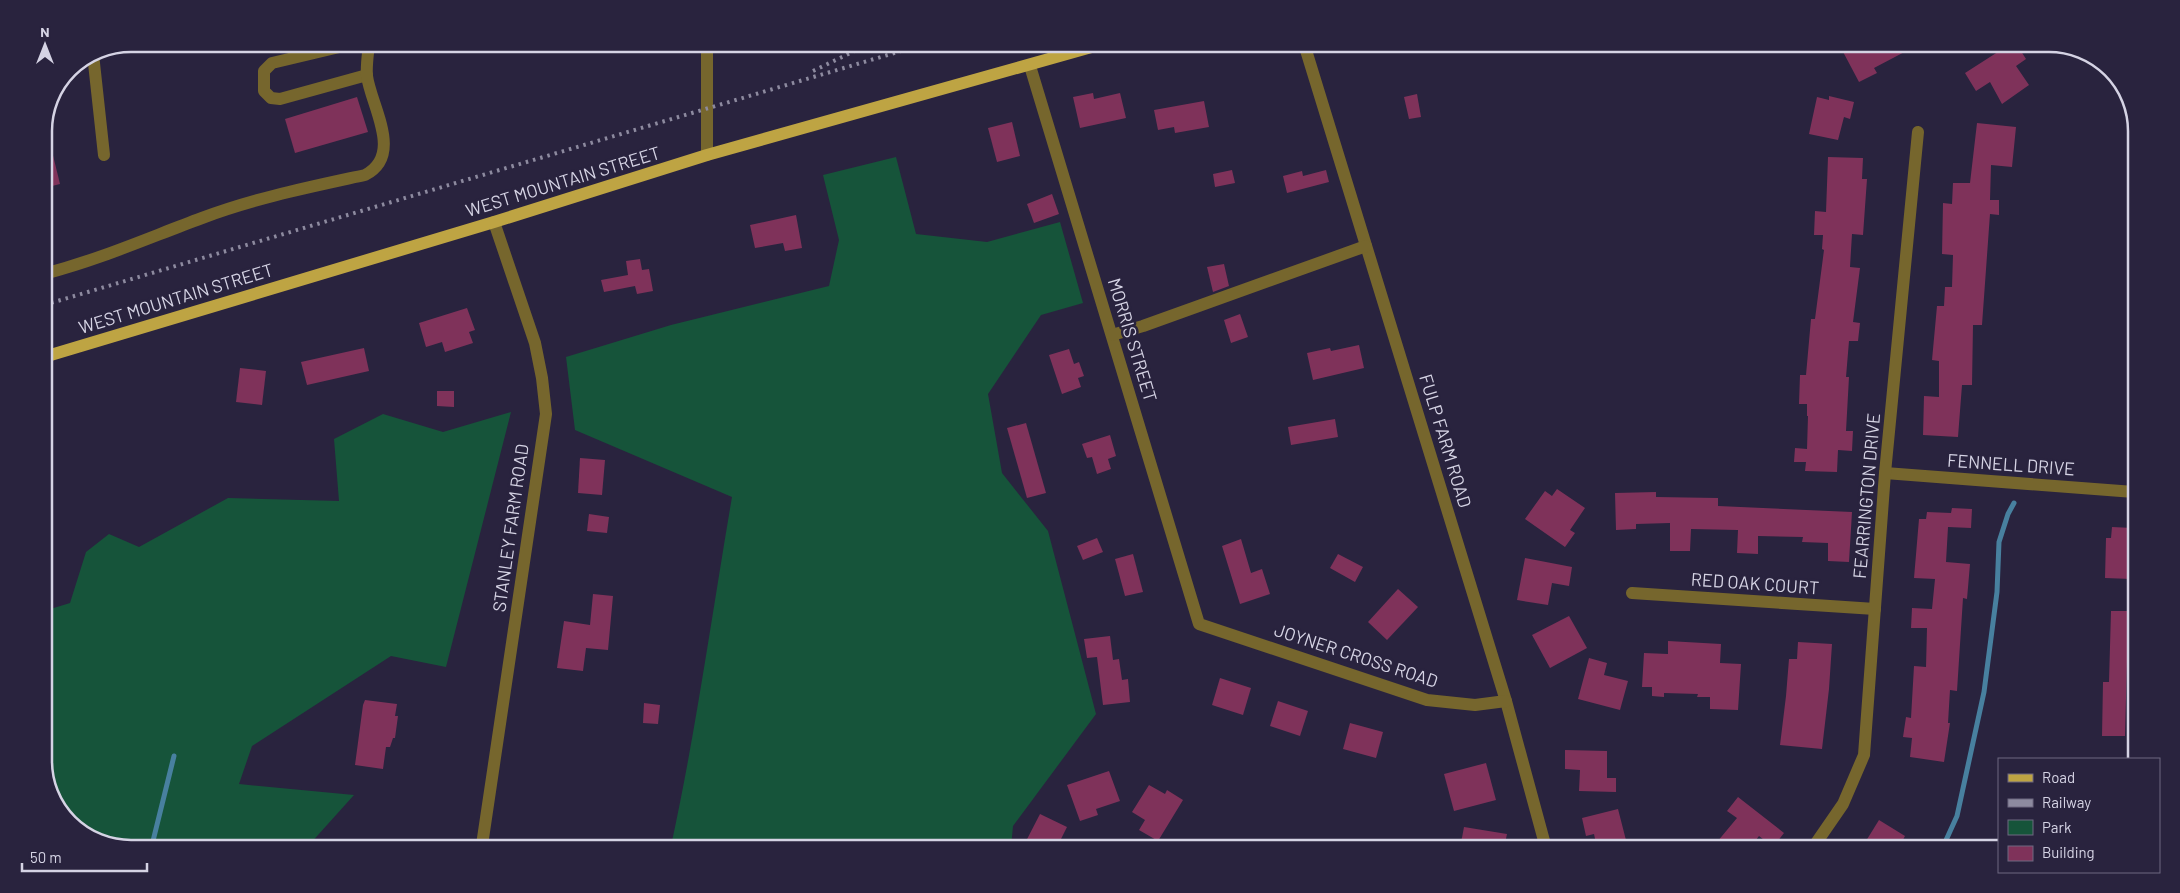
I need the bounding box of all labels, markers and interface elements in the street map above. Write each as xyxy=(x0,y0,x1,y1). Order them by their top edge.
north arrow xyxy=(20,20,70,70)
text: N xyxy=(40,23,50,40)
street label: WEST MOUNTAIN STREET xyxy=(463,141,663,221)
street label: WEST MOUNTAIN STREET xyxy=(76,258,276,338)
street label: MORRIS STREET xyxy=(1104,275,1162,404)
street label: FULP FARM ROAD xyxy=(1415,371,1477,510)
street label: FEARRINGTON DRIVE xyxy=(1848,412,1884,580)
street label: STANLEY FARM ROAD xyxy=(487,442,533,613)
street label: FENNELL DRIVE xyxy=(1946,449,2076,479)
street label: RED OAK COURT xyxy=(1690,568,1820,598)
street label: JOYNER CROSS ROAD xyxy=(1272,618,1441,692)
legend xyxy=(1998,758,2160,873)
text: Road xyxy=(2042,768,2075,786)
text: Railway xyxy=(2042,793,2091,811)
text: Park xyxy=(2042,818,2072,836)
scale bar xyxy=(22,840,148,872)
text: Building xyxy=(2042,843,2095,861)
text: 50 m xyxy=(30,848,62,866)

